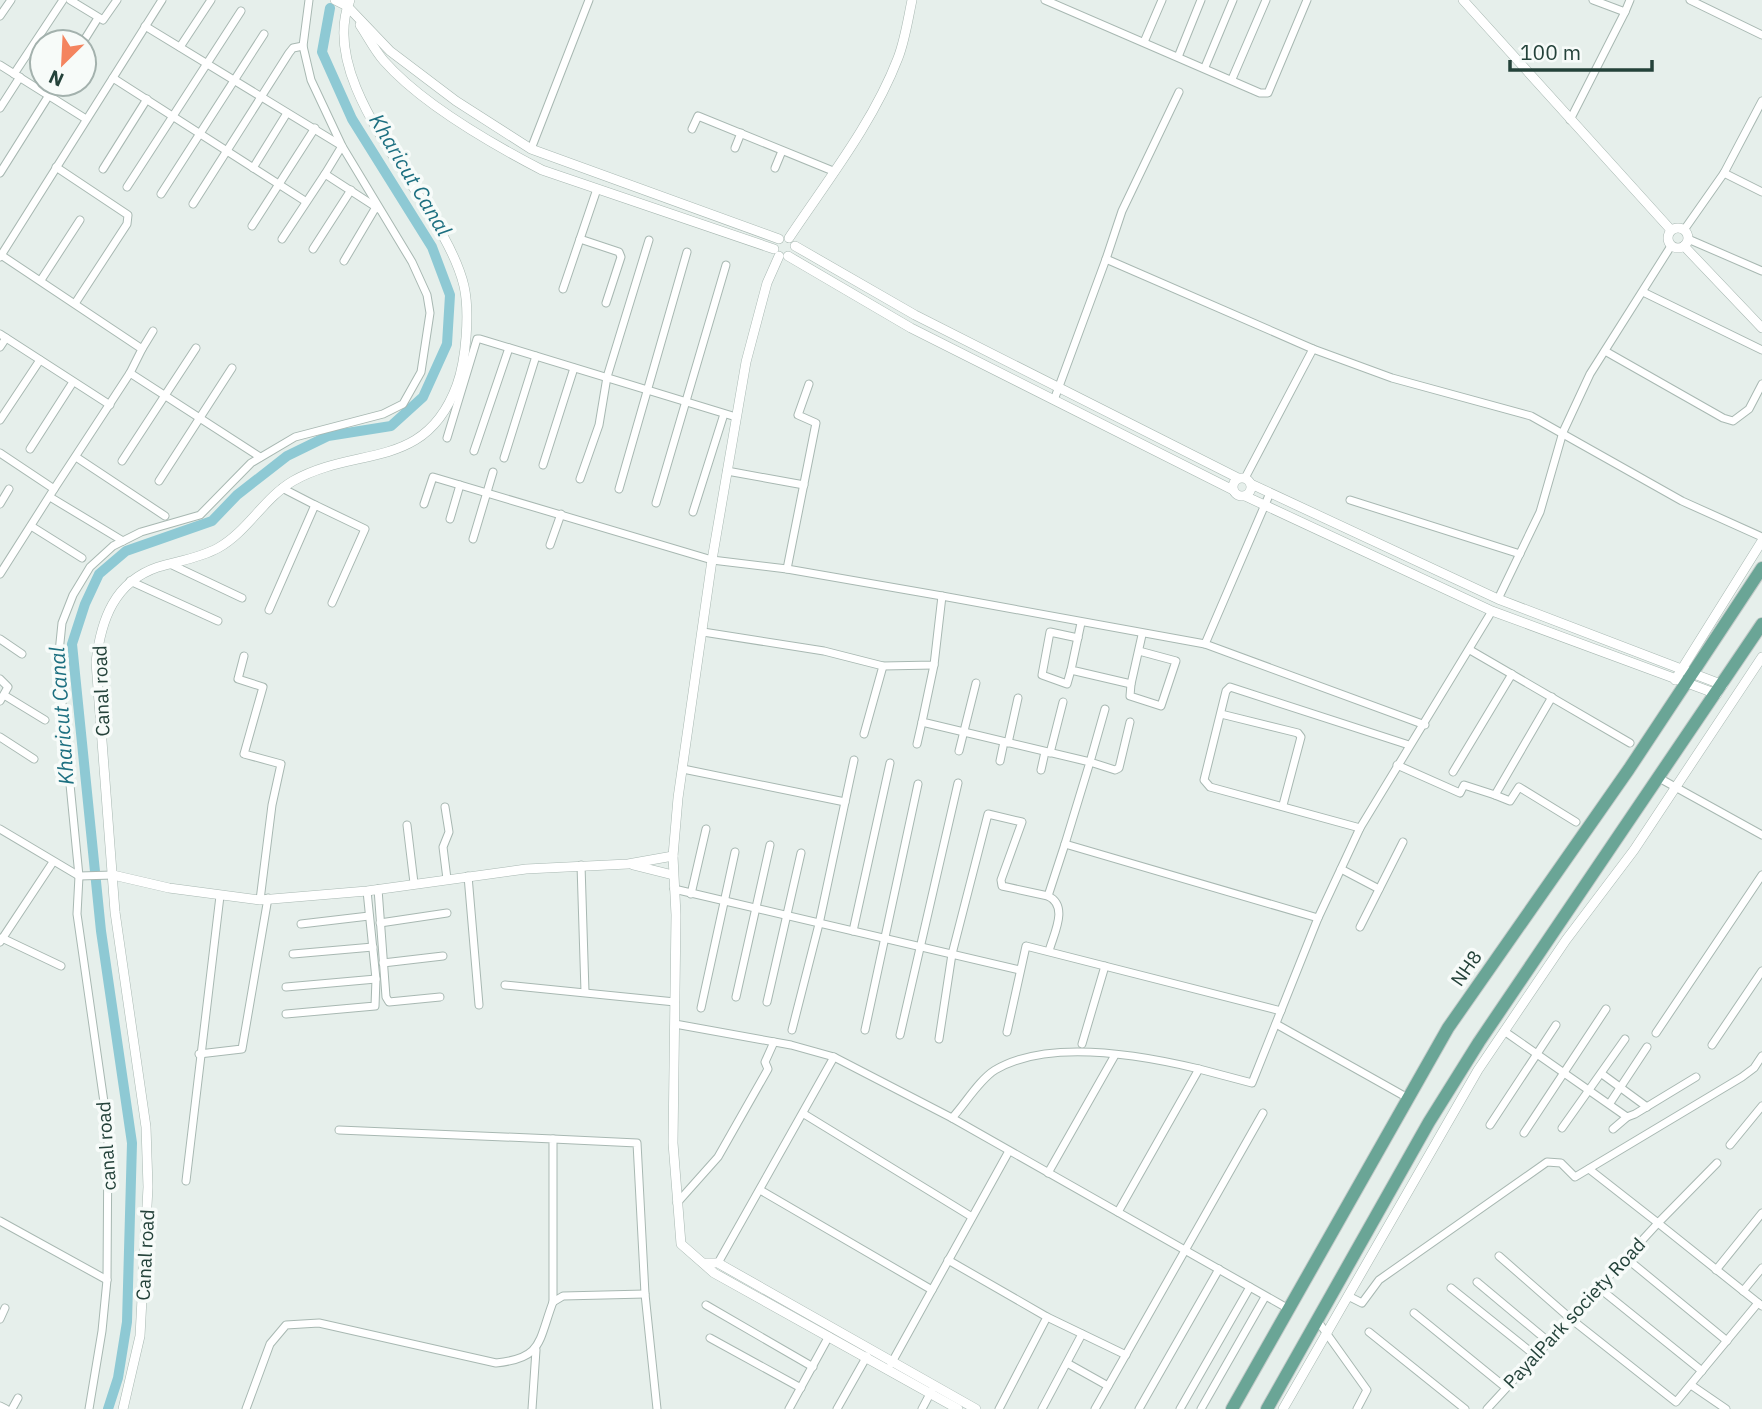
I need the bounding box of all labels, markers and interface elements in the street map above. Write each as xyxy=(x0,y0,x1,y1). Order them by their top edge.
north arrow xyxy=(28,28,98,98)
scale bar xyxy=(1510,28,1652,72)
text: 100 m xyxy=(1520,38,1581,66)
text: N xyxy=(45,65,67,92)
water label: Kharicut Canal xyxy=(363,108,459,241)
street label: Canal road xyxy=(87,645,115,737)
water label: Kharicut Canal xyxy=(42,646,80,786)
street label: NH8 xyxy=(1445,945,1487,991)
street label: canal road xyxy=(91,1101,121,1191)
street label: Canal road xyxy=(131,1209,159,1301)
street label: PayalPark society Road xyxy=(1498,1232,1650,1394)

